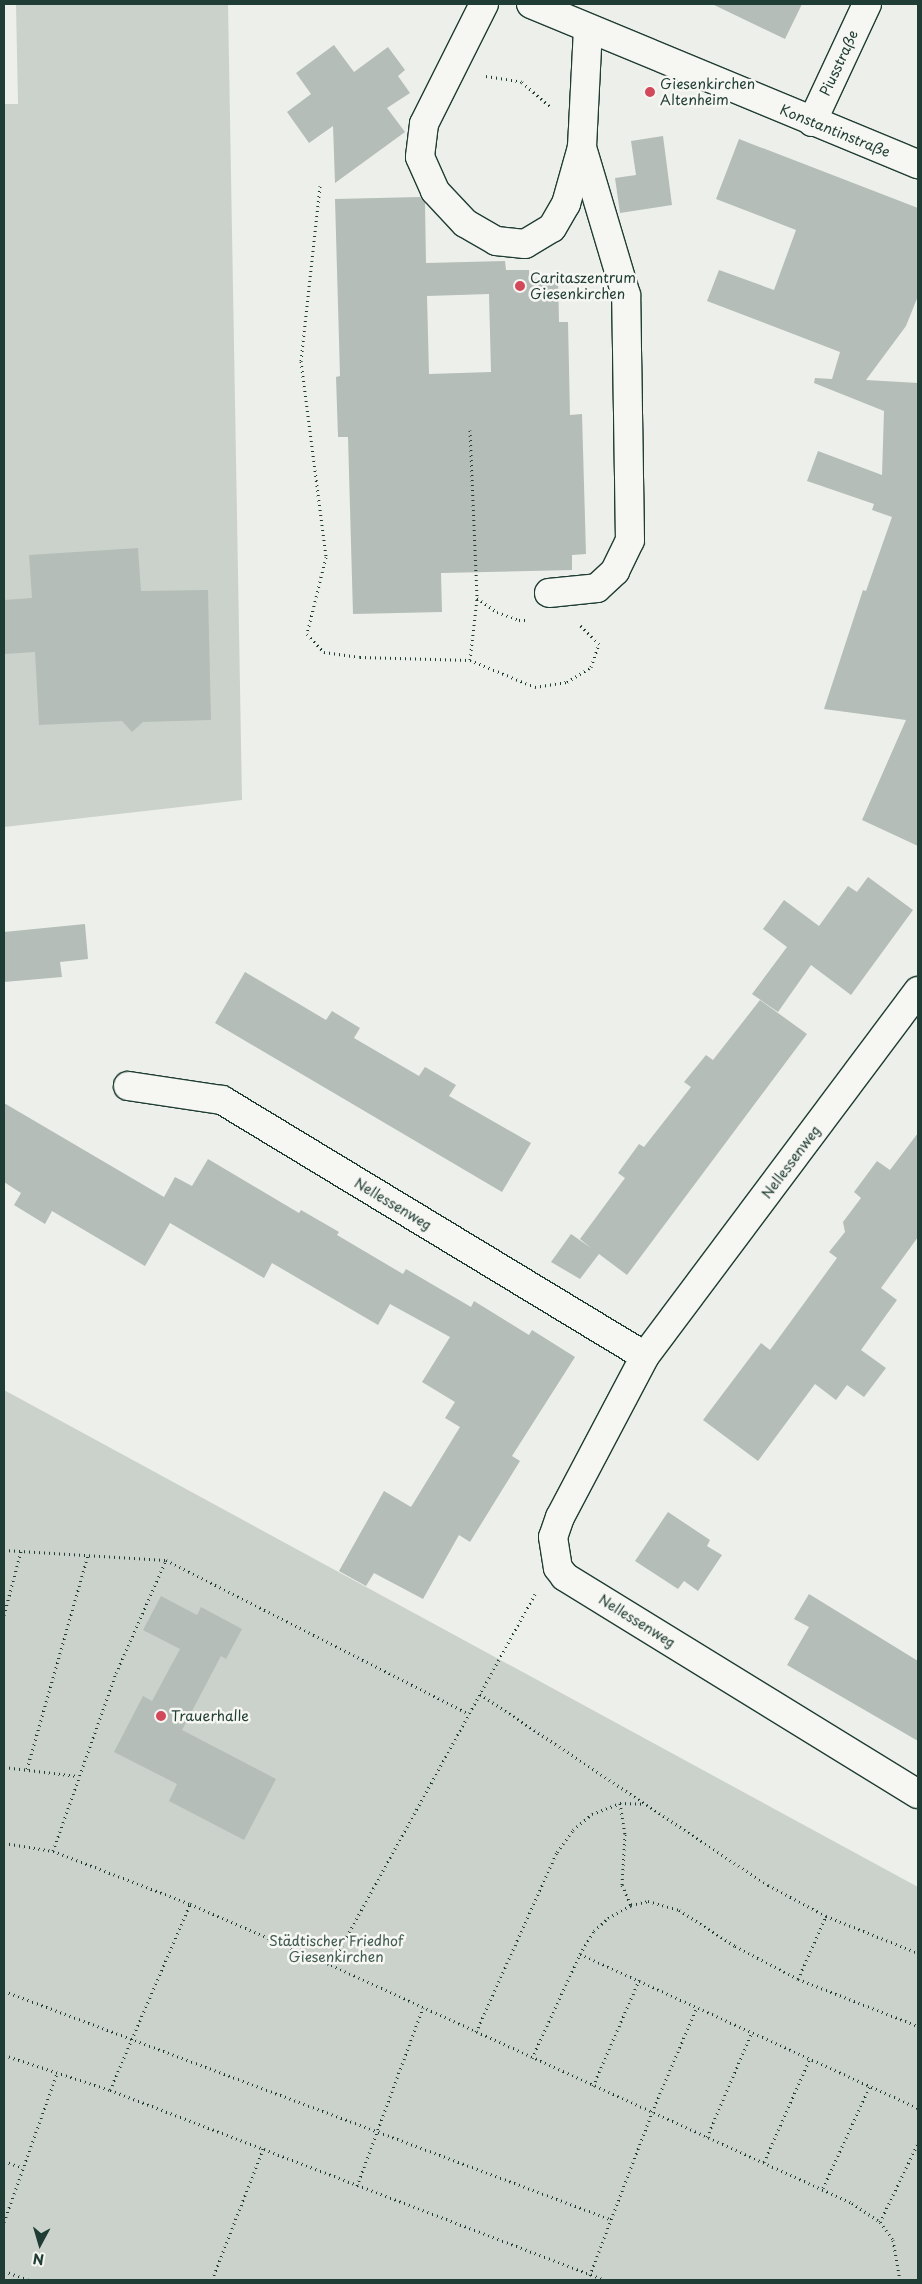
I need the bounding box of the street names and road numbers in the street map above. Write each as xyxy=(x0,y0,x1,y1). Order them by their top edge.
street label: Piusstraße xyxy=(816,27,862,99)
street label: Konstantinstraße xyxy=(777,101,893,161)
street label: Nellessenweg xyxy=(758,1122,824,1202)
street label: Nellessenweg xyxy=(351,1174,435,1234)
street label: Nellessenweg xyxy=(596,1591,678,1651)

